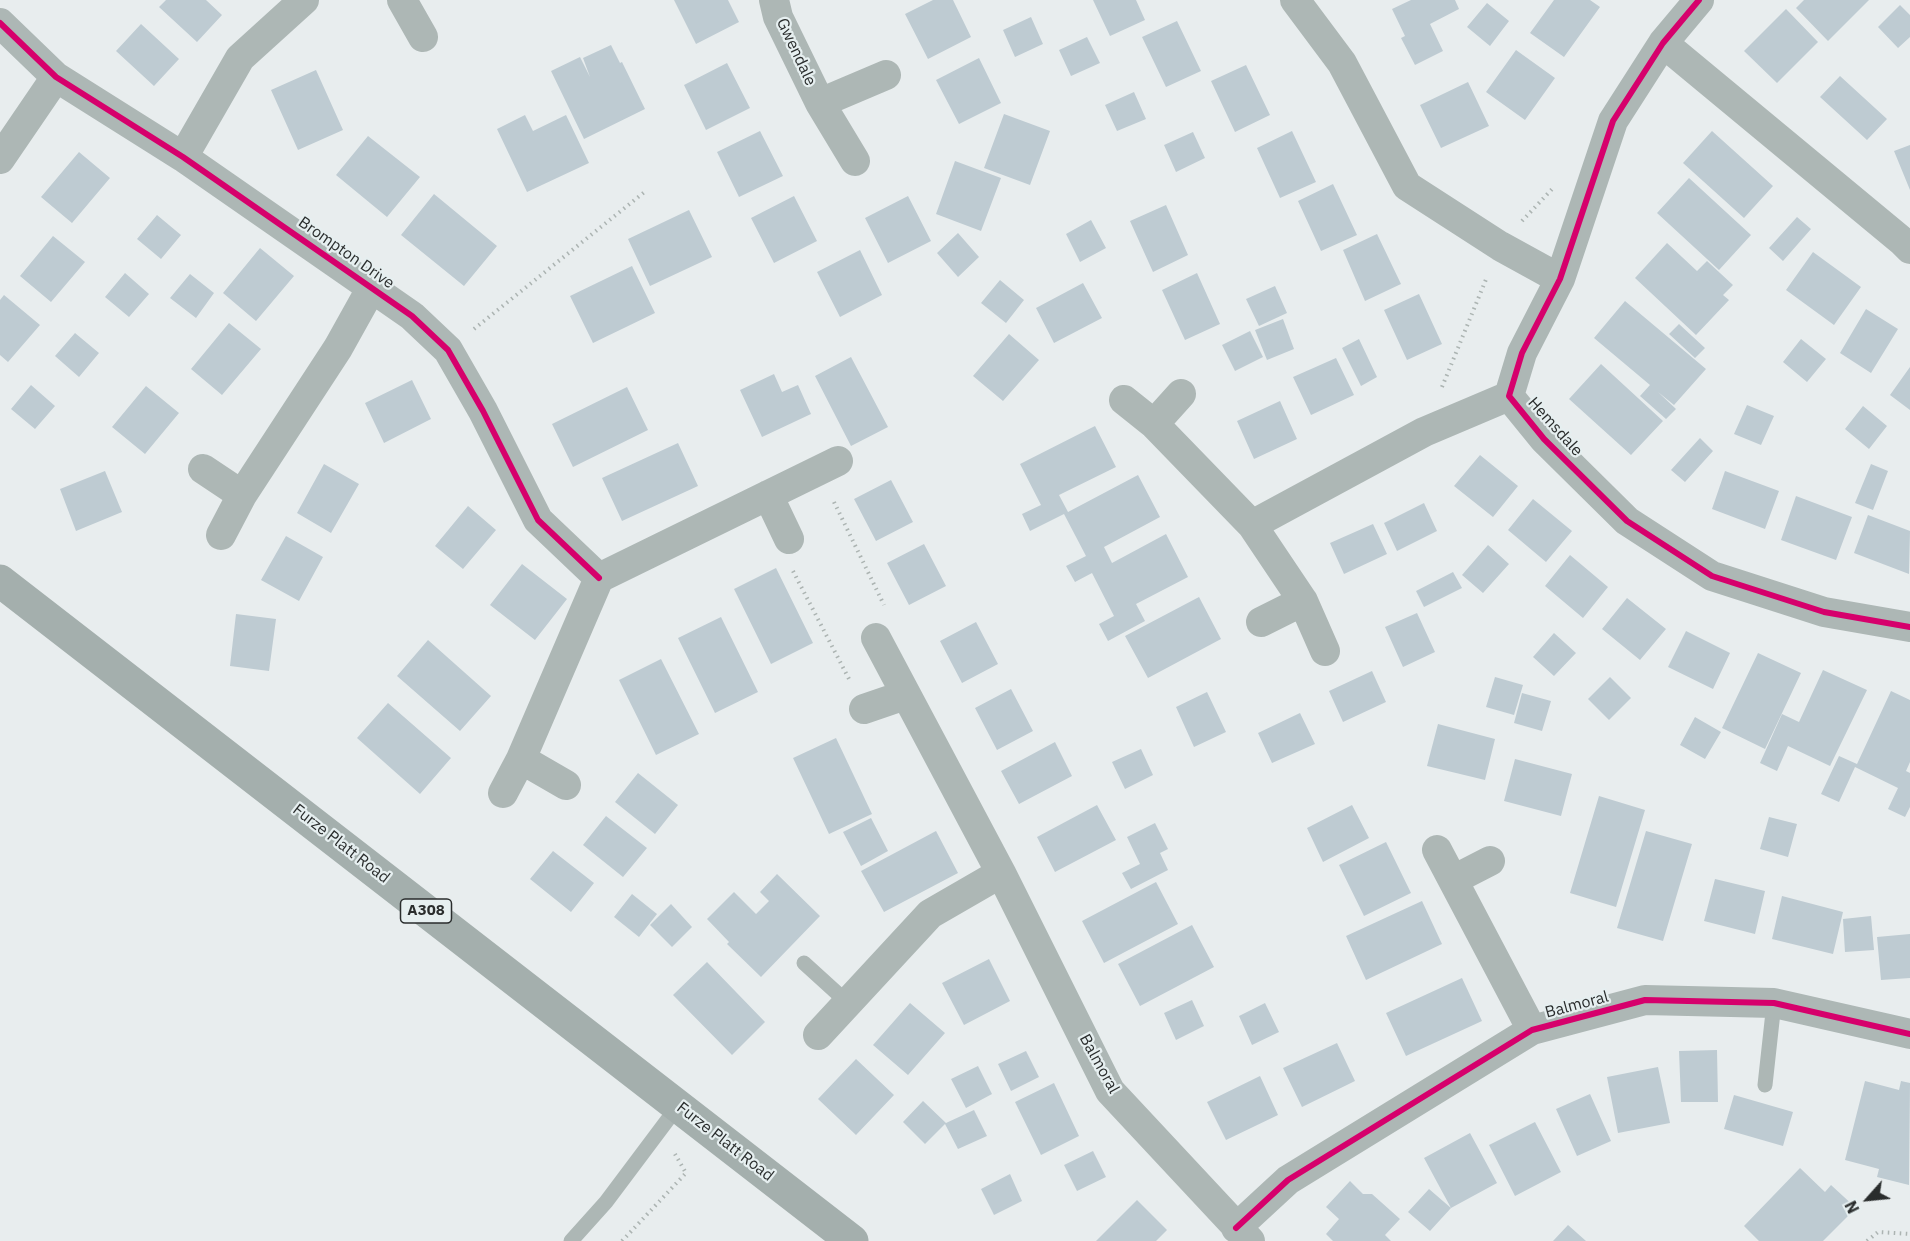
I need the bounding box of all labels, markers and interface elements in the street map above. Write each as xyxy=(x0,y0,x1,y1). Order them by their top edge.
street label: Gwendale xyxy=(772,15,820,89)
street label: Brompton Drive xyxy=(294,213,398,293)
street label: Hemsdale xyxy=(1524,394,1586,460)
street label: Furze Platt Road xyxy=(289,800,393,888)
road number: A308 xyxy=(400,899,452,923)
street label: Balmoral xyxy=(1543,987,1611,1023)
street label: Balmoral xyxy=(1075,1031,1123,1097)
street label: Furze Platt Road xyxy=(673,1098,777,1186)
north arrow xyxy=(1838,1169,1898,1229)
text: N xyxy=(1840,1197,1864,1217)

